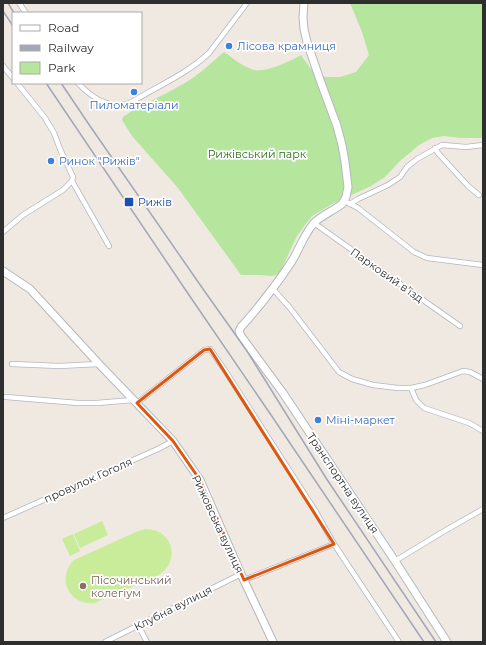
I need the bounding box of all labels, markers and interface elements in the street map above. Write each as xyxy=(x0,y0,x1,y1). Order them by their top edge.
legend xyxy=(12,12,142,84)
text: Road xyxy=(48,20,79,35)
place label: Лісова крамниця xyxy=(237,39,336,53)
text: Railway xyxy=(48,40,94,55)
marker: Лісова крамниця xyxy=(224,41,234,51)
text: Park xyxy=(48,60,76,75)
marker: Пиломатеріали xyxy=(129,87,139,97)
place label: Пиломатеріали xyxy=(90,98,178,112)
park label: Рижівський парк xyxy=(208,147,307,161)
place label: Ринок "Рижів" xyxy=(59,154,140,168)
marker: Ринок "Рижів" xyxy=(46,156,56,166)
place label: Рижів xyxy=(138,195,172,209)
marker: Рижів xyxy=(123,196,135,208)
street label: Парковий в’їзд xyxy=(348,245,426,305)
place label: Міні-маркет xyxy=(326,413,396,427)
marker: Міні-маркет xyxy=(313,415,323,425)
street label: Транспортна вулиця xyxy=(304,430,382,536)
street label: провулок Гоголя xyxy=(42,454,134,506)
street label: Рижовська вулиця xyxy=(189,473,247,575)
place label: Пісочинський колегіум xyxy=(91,573,172,600)
marker: Пісочинський колегіум xyxy=(78,581,88,591)
street label: Клубна вулиця xyxy=(132,582,214,634)

